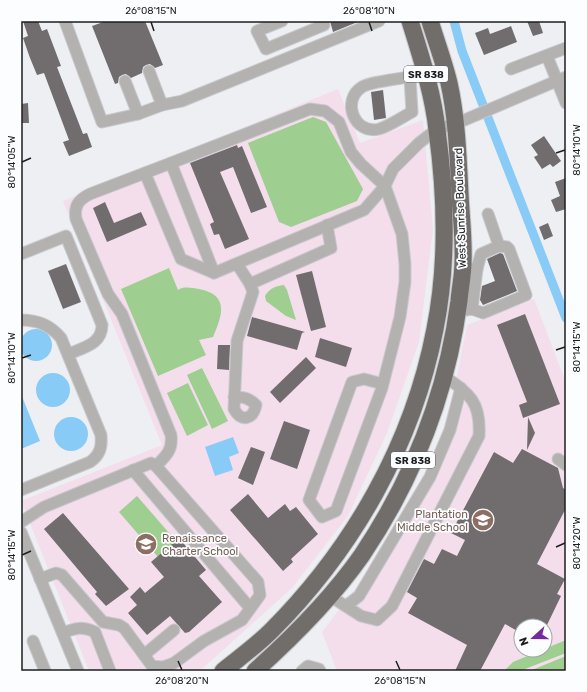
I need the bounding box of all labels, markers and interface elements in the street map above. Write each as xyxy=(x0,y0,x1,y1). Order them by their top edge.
text: 26°08'15"N xyxy=(125,5,177,17)
text: 26°08'10"N xyxy=(343,5,395,17)
road number: SR 838 xyxy=(404,66,448,82)
text: 80°14'10"W xyxy=(571,124,583,176)
text: 80°14'05"W xyxy=(6,135,18,189)
street label: West Sunrise Boulevard xyxy=(452,148,469,268)
text: 80°14'15"W xyxy=(571,321,583,373)
text: 80°14'10"W xyxy=(6,332,18,384)
road number: SR 838 xyxy=(391,452,435,468)
school or university icon: Plantation Middle School xyxy=(470,507,496,533)
place label: Plantation Middle School xyxy=(397,508,468,534)
text: 80°14'20"W xyxy=(571,516,583,570)
text: 80°14'15"W xyxy=(6,529,18,581)
school or university icon: Renaissance Charter School xyxy=(133,531,159,557)
place label: Renaissance Charter School xyxy=(162,532,238,558)
north arrow xyxy=(513,618,553,658)
text: N xyxy=(517,635,532,647)
text: 26°08'20"N xyxy=(155,675,209,687)
text: 26°08'15"N xyxy=(374,675,426,687)

